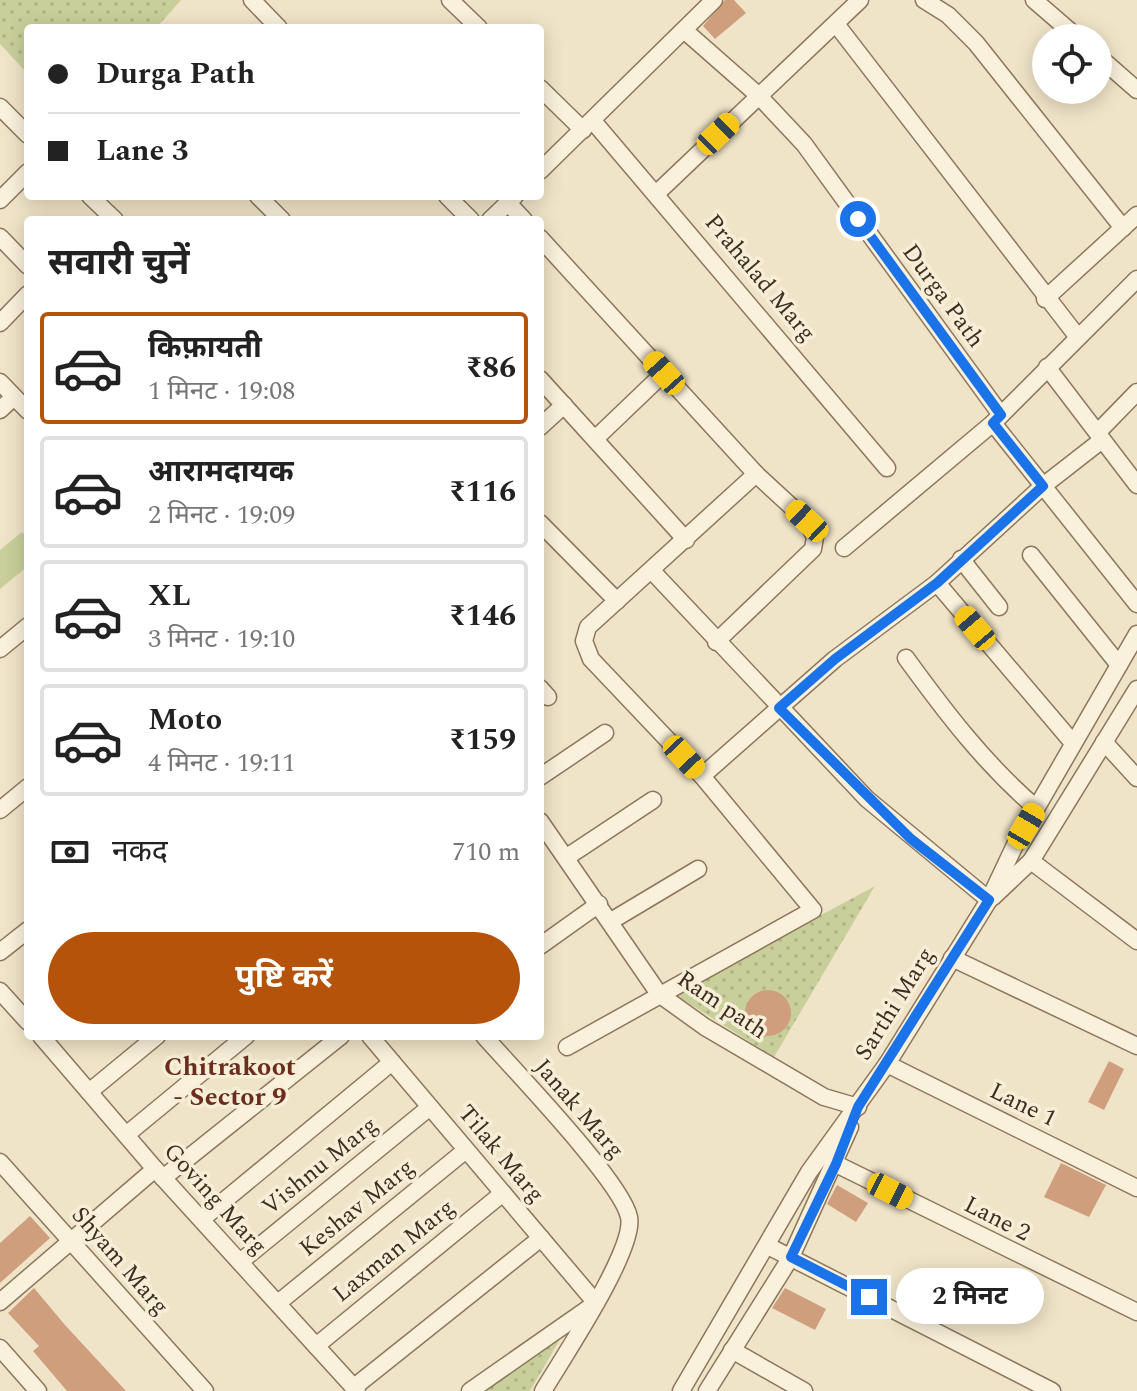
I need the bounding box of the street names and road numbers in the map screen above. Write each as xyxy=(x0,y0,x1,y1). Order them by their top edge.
street label: Prahalad Marg xyxy=(696,206,824,350)
street label: Durga Path xyxy=(893,236,993,356)
street label: Sarthi Marg xyxy=(846,940,944,1068)
street label: Ram path xyxy=(669,961,775,1049)
street label: Janak Marg xyxy=(525,1051,633,1167)
street label: Lane 1 xyxy=(983,1073,1063,1137)
street label: Tilak Marg xyxy=(449,1097,553,1211)
street label: Vishnu Marg xyxy=(254,1108,386,1224)
street label: Goving Marg xyxy=(155,1135,275,1263)
street label: Keshav Marg xyxy=(292,1150,422,1266)
street label: Lane 2 xyxy=(957,1187,1037,1251)
street label: Laxman Marg xyxy=(325,1190,463,1312)
street label: Shyam Marg xyxy=(63,1199,177,1323)

